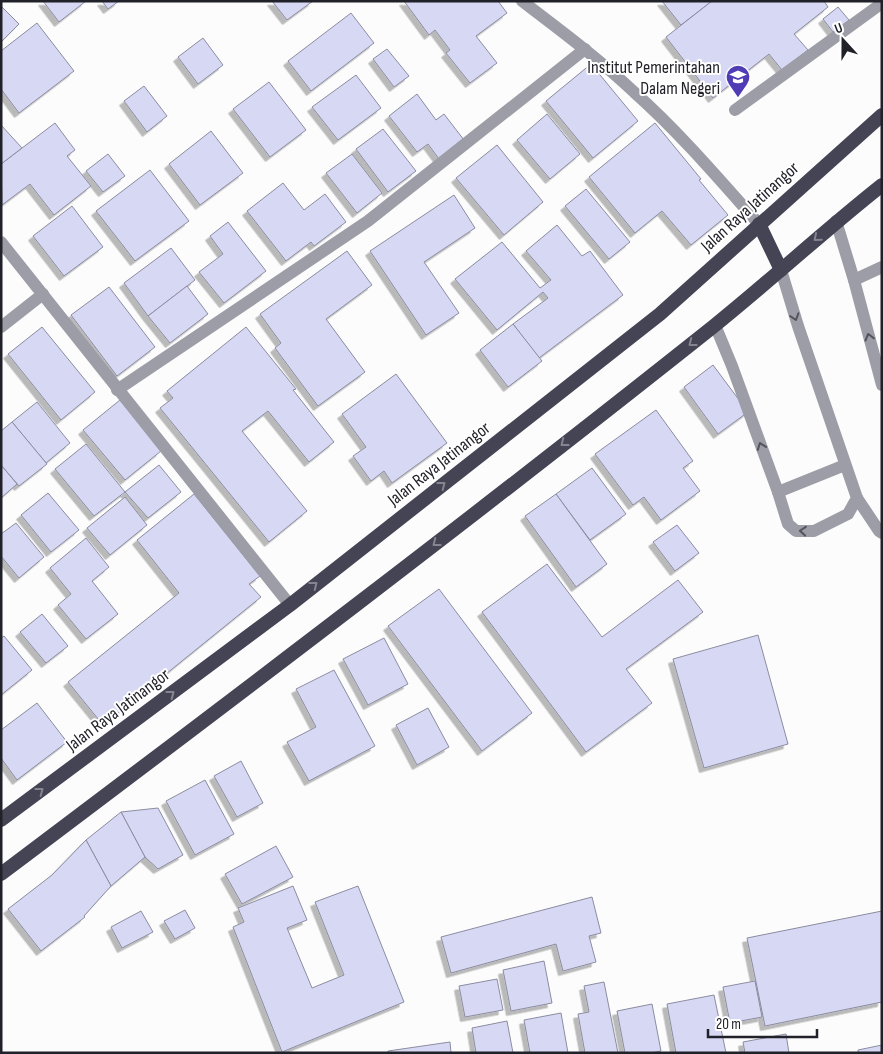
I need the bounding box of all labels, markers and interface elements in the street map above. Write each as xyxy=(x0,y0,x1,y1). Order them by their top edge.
north arrow xyxy=(818,15,868,65)
text: U xyxy=(832,19,845,38)
place label: Institut Pemerintahan Dalam Negeri xyxy=(587,57,720,99)
school or university icon: Institut Pemerintahan Dalam Negeri xyxy=(725,64,751,98)
street label: Jalan Raya Jatinangor xyxy=(696,158,803,257)
one-way arrow xyxy=(813,233,822,242)
one-way arrow xyxy=(789,312,799,321)
one-way arrow xyxy=(865,334,875,342)
one-way arrow xyxy=(689,337,698,345)
street label: Jalan Raya Jatinangor xyxy=(383,417,494,511)
one-way arrow xyxy=(561,437,570,445)
one-way arrow xyxy=(757,442,767,451)
one-way arrow xyxy=(436,482,446,491)
one-way arrow xyxy=(799,525,807,536)
one-way arrow xyxy=(433,537,442,545)
one-way arrow xyxy=(308,583,317,591)
street label: Jalan Raya Jatinangor xyxy=(61,664,174,756)
one-way arrow xyxy=(165,691,174,699)
one-way arrow xyxy=(34,788,44,797)
scale bar xyxy=(708,1006,817,1038)
text: 20 m xyxy=(716,1015,741,1034)

